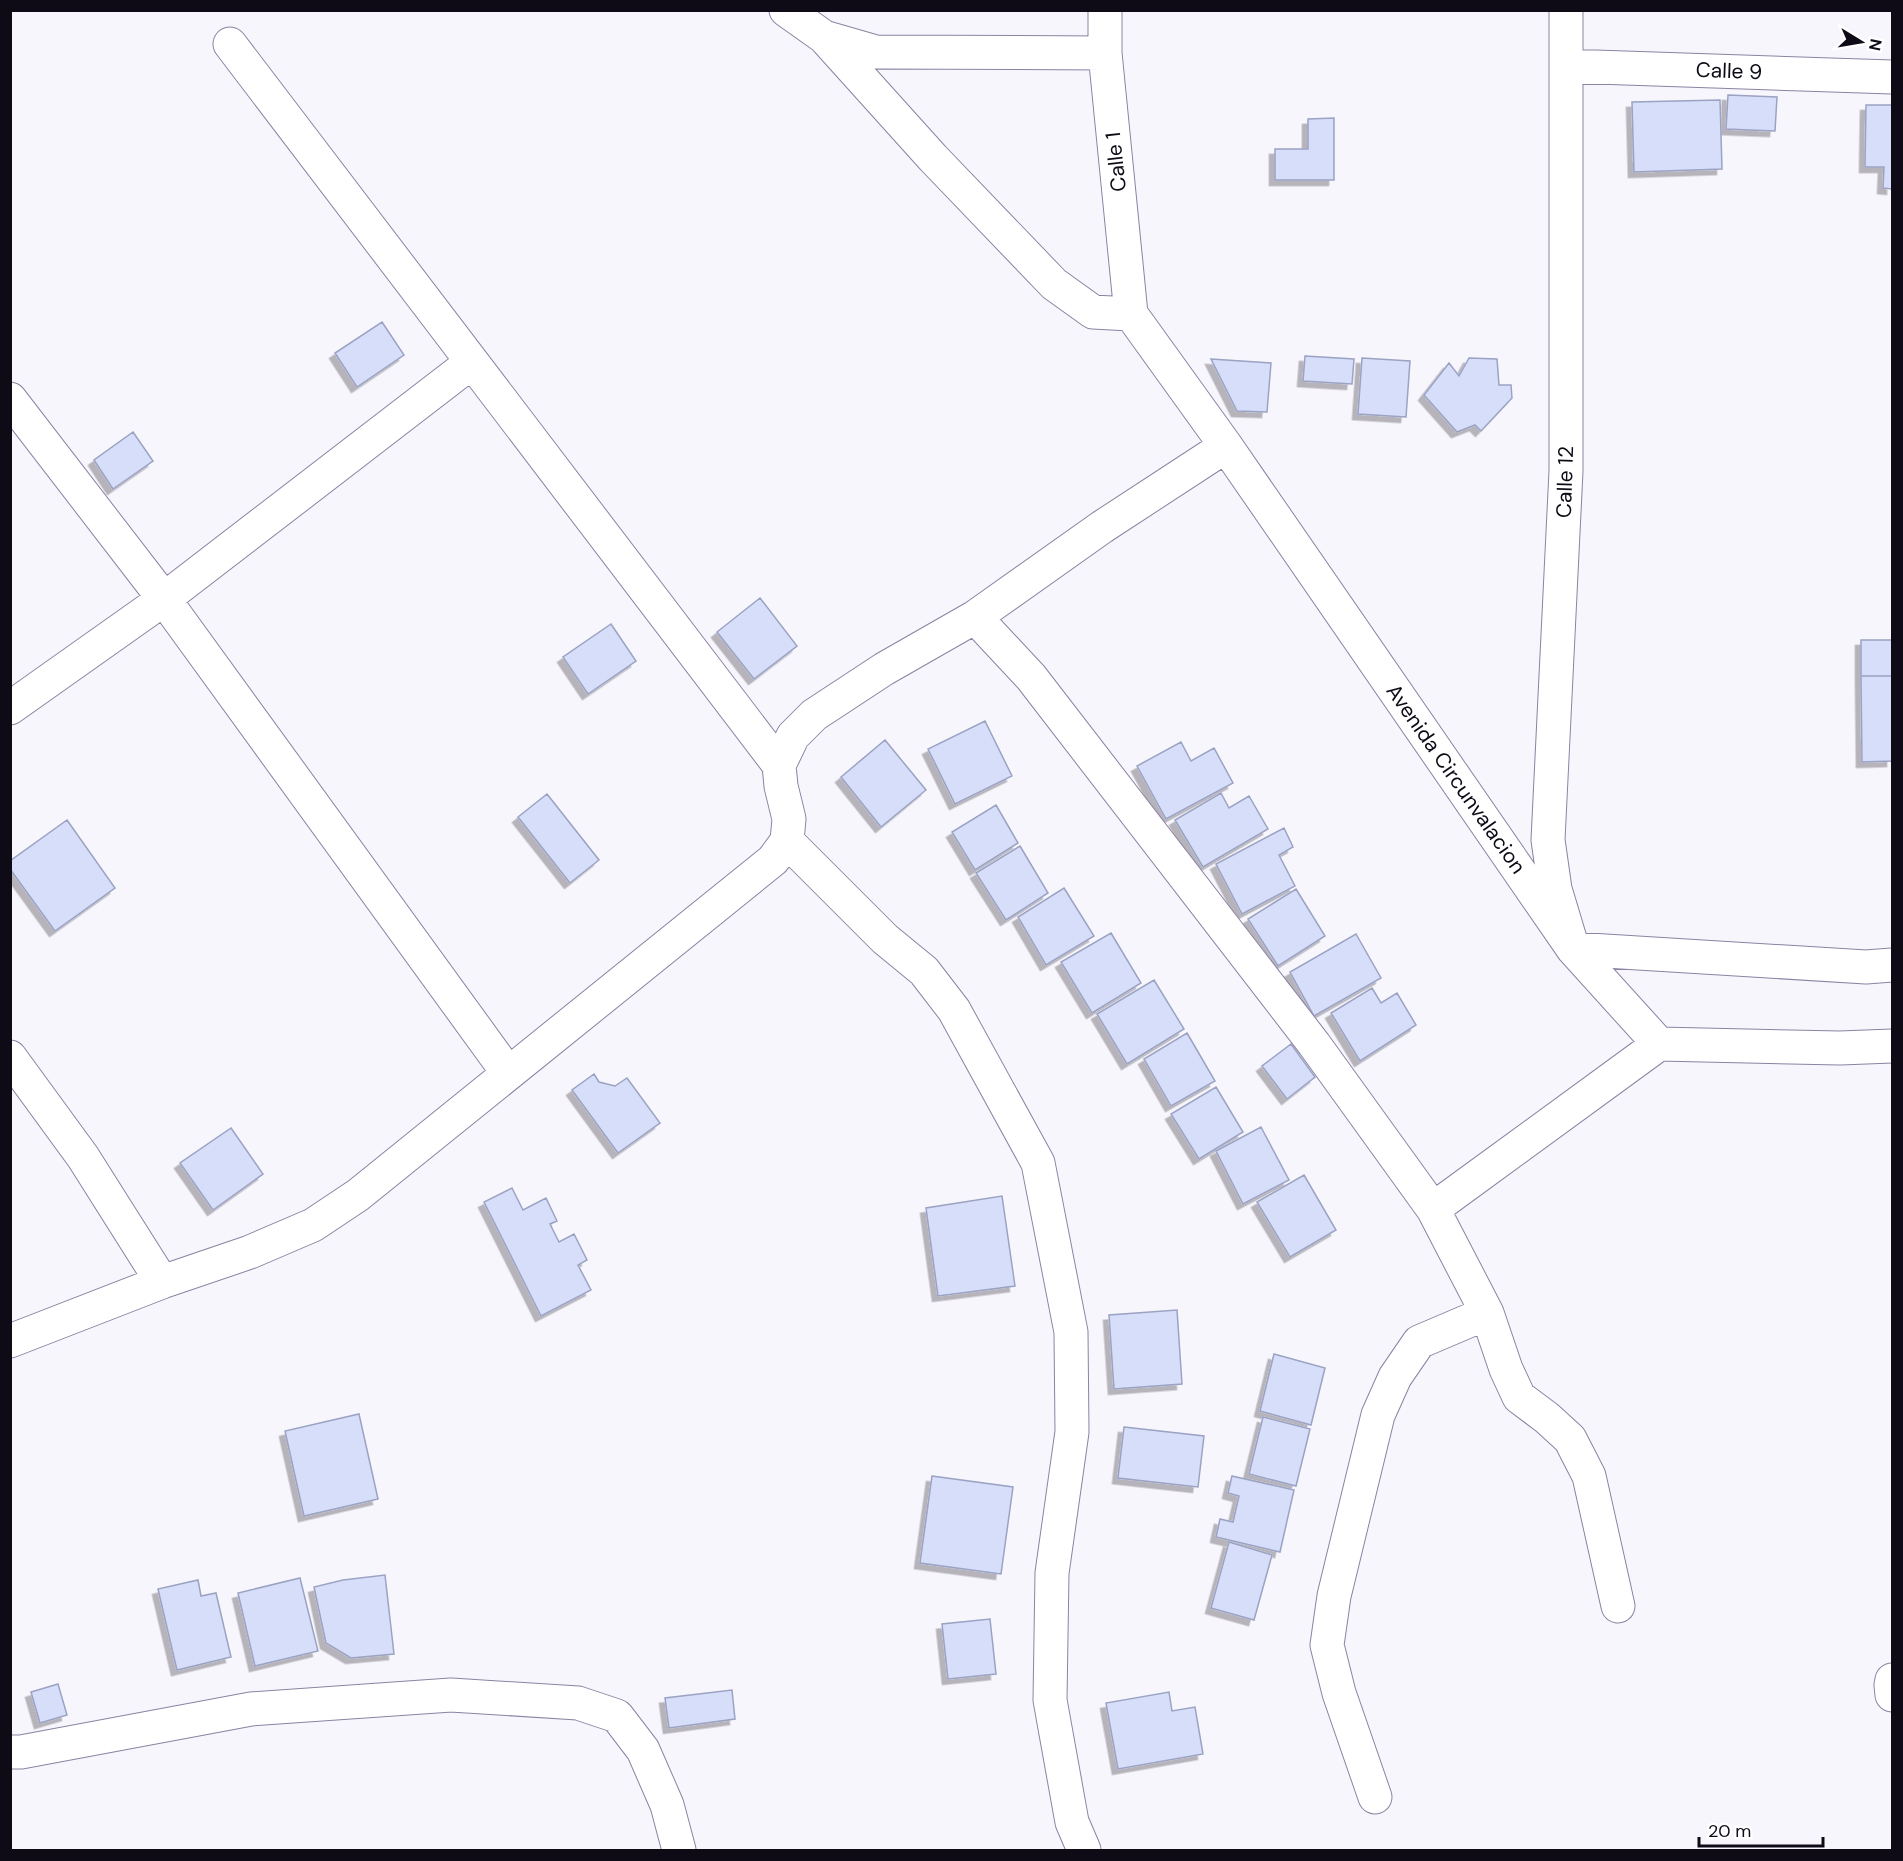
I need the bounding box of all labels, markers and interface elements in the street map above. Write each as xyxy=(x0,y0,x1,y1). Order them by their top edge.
north arrow xyxy=(1831,12,1891,72)
text: N xyxy=(1864,37,1887,52)
street label: Calle 9 xyxy=(1695,56,1763,86)
street label: Calle 1 xyxy=(1099,131,1133,193)
street label: Calle 12 xyxy=(1550,446,1580,518)
street label: Avenida Circunvalacion xyxy=(1380,679,1532,879)
scale bar xyxy=(1699,1810,1824,1848)
text: 20 m xyxy=(1708,1819,1751,1843)

